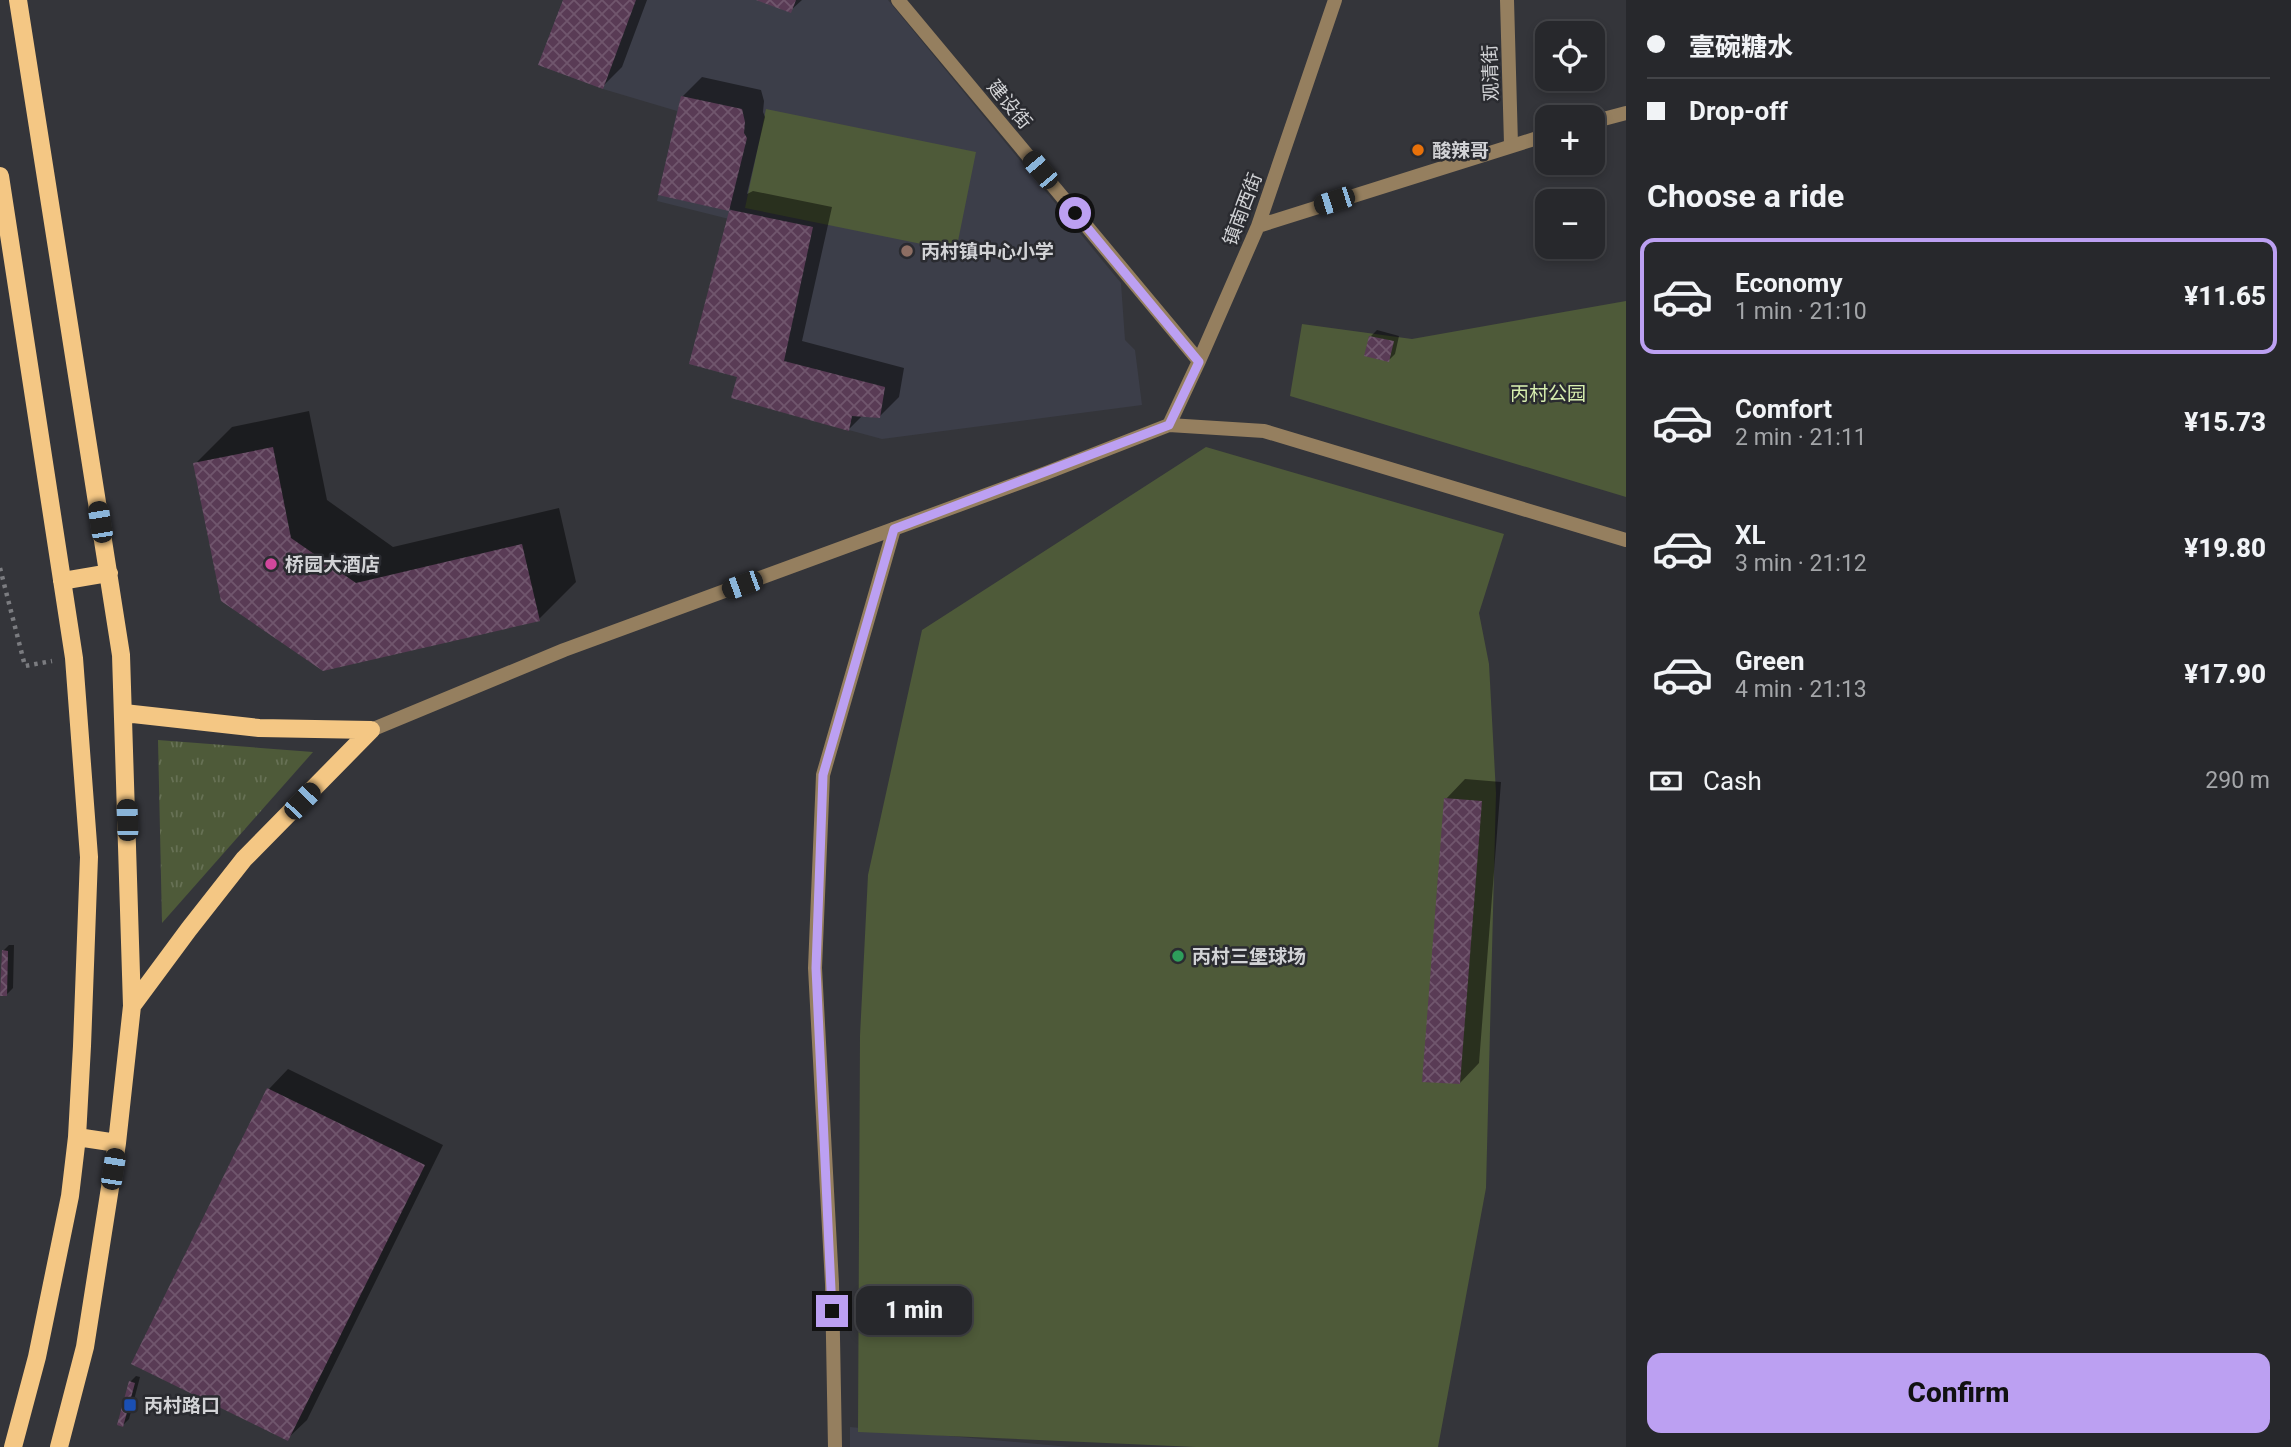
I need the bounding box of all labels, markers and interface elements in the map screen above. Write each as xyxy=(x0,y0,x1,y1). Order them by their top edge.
map controls xyxy=(1535,21,1605,259)
button: locate xyxy=(1535,21,1605,91)
text: 壹碗糖水 xyxy=(1689,32,1793,62)
street label: 观清街 xyxy=(1478,44,1503,102)
street label: 建设街 xyxy=(982,75,1037,134)
text: Drop-off xyxy=(1689,96,1788,126)
button: + xyxy=(1535,105,1605,175)
place label: 酸辣哥 xyxy=(1432,139,1489,162)
marker: 酸辣哥 xyxy=(1410,142,1426,158)
car xyxy=(1019,147,1062,193)
street label: 镇南西街 xyxy=(1218,170,1267,249)
text: Choose a ride xyxy=(1647,177,1844,215)
car xyxy=(1311,185,1358,217)
button: − xyxy=(1535,189,1605,259)
route start xyxy=(1059,197,1091,229)
place label: 丙村镇中心小学 xyxy=(921,240,1054,263)
marker: 丙村镇中心小学 xyxy=(899,243,915,259)
icon: car xyxy=(1651,265,1714,328)
text: Economy xyxy=(1735,268,1842,298)
text: ¥11.65 xyxy=(2184,281,2266,311)
text: 1 min · 21:10 xyxy=(1735,298,1867,325)
park label: 丙村公园 xyxy=(1510,382,1586,405)
icon: car xyxy=(1651,391,1714,454)
text: Comfort xyxy=(1735,394,1832,424)
text: ¥15.73 xyxy=(2184,407,2266,437)
text: 2 min · 21:11 xyxy=(1735,424,1867,451)
car xyxy=(87,500,114,544)
icon: car xyxy=(1651,517,1714,580)
text: XL xyxy=(1735,520,1766,550)
text: ¥19.80 xyxy=(2184,533,2266,563)
text: 3 min · 21:12 xyxy=(1735,550,1867,577)
place label: 桥园大酒店 xyxy=(285,553,380,576)
marker: 桥园大酒店 xyxy=(263,556,279,572)
car xyxy=(719,568,766,602)
icon: car xyxy=(1651,643,1714,706)
text: Green xyxy=(1735,646,1805,676)
text: ¥17.90 xyxy=(2184,659,2266,689)
text: 4 min · 21:13 xyxy=(1735,676,1867,703)
icon: cash xyxy=(1647,762,1685,800)
text: Cash xyxy=(1703,766,1762,796)
text: 290 m xyxy=(2205,767,2270,794)
car xyxy=(280,779,325,823)
car xyxy=(116,799,139,841)
place label: 丙村三堡球场 xyxy=(1192,945,1306,968)
marker: 丙村三堡球场 xyxy=(1170,948,1186,964)
car xyxy=(100,1147,127,1191)
callout: 1 min xyxy=(856,1286,972,1336)
route end xyxy=(816,1295,848,1327)
text: 1 min xyxy=(885,1297,943,1324)
button: Confirm xyxy=(1647,1353,2270,1433)
place label: 丙村路口 xyxy=(144,1394,220,1417)
marker: 丙村路口 xyxy=(122,1397,138,1413)

